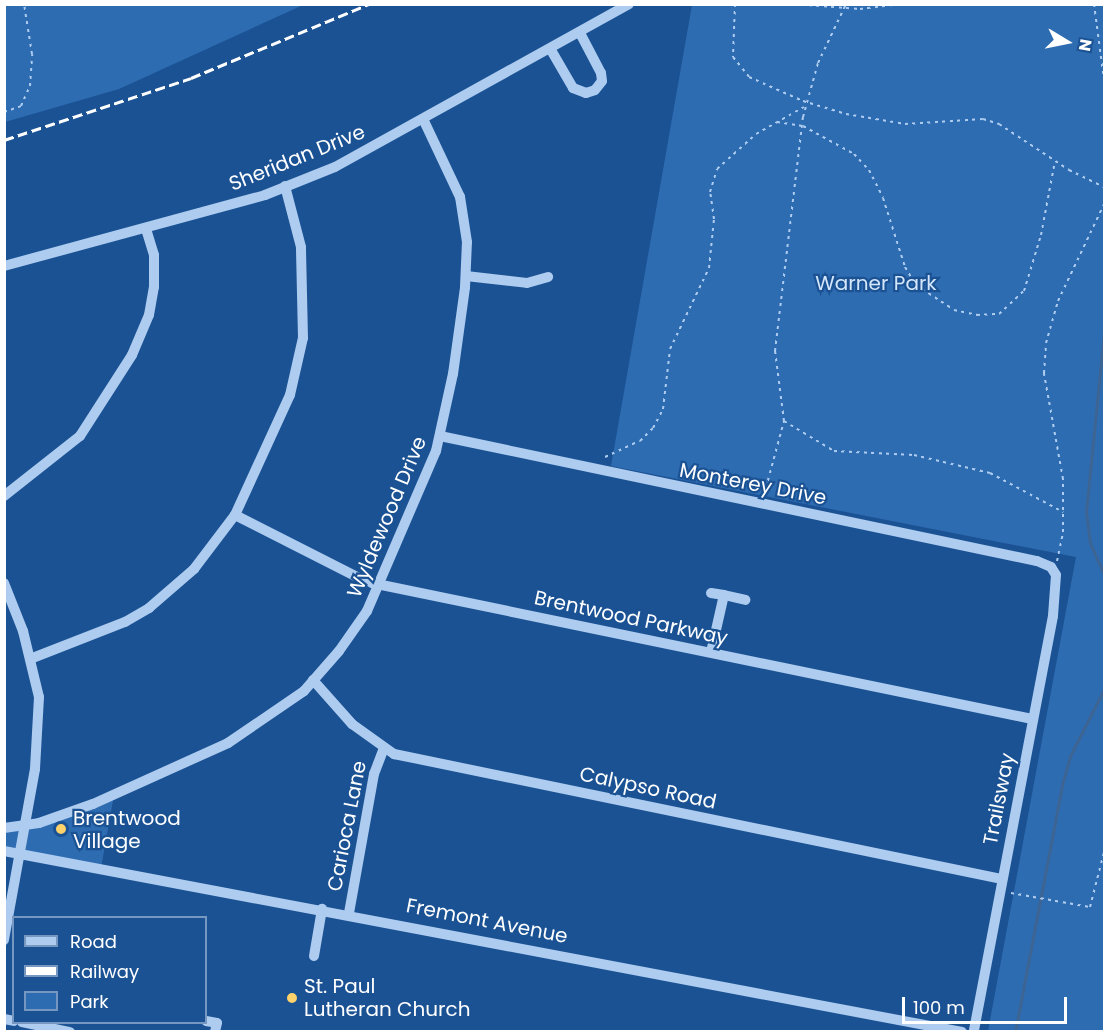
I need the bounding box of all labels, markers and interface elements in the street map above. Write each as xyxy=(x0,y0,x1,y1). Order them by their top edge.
north arrow xyxy=(1037,12,1097,72)
text: N xyxy=(1073,37,1098,53)
street label: Sheridan Drive xyxy=(225,120,369,196)
park label: Warner Park xyxy=(815,271,937,295)
street label: Wyldewood Drive xyxy=(342,433,432,601)
street label: Monterey Drive xyxy=(678,458,828,510)
street label: Brentwood Parkway xyxy=(532,586,730,650)
street label: Trailsway xyxy=(978,751,1020,847)
street label: Carioca Lane xyxy=(323,759,371,893)
street label: Calypso Road xyxy=(577,762,719,814)
place label: Brentwood Village xyxy=(73,806,181,853)
marker: Brentwood Village xyxy=(54,822,68,836)
street label: Fremont Avenue xyxy=(404,894,570,948)
legend xyxy=(12,916,207,1024)
text: Road xyxy=(70,929,117,954)
text: Railway xyxy=(70,959,139,984)
place label: St. Paul Lutheran Church xyxy=(304,975,470,1022)
scale bar xyxy=(905,985,1070,1023)
text: Park xyxy=(70,989,109,1014)
marker: St. Paul Lutheran Church xyxy=(285,991,299,1005)
text: 100 m xyxy=(913,995,965,1020)

